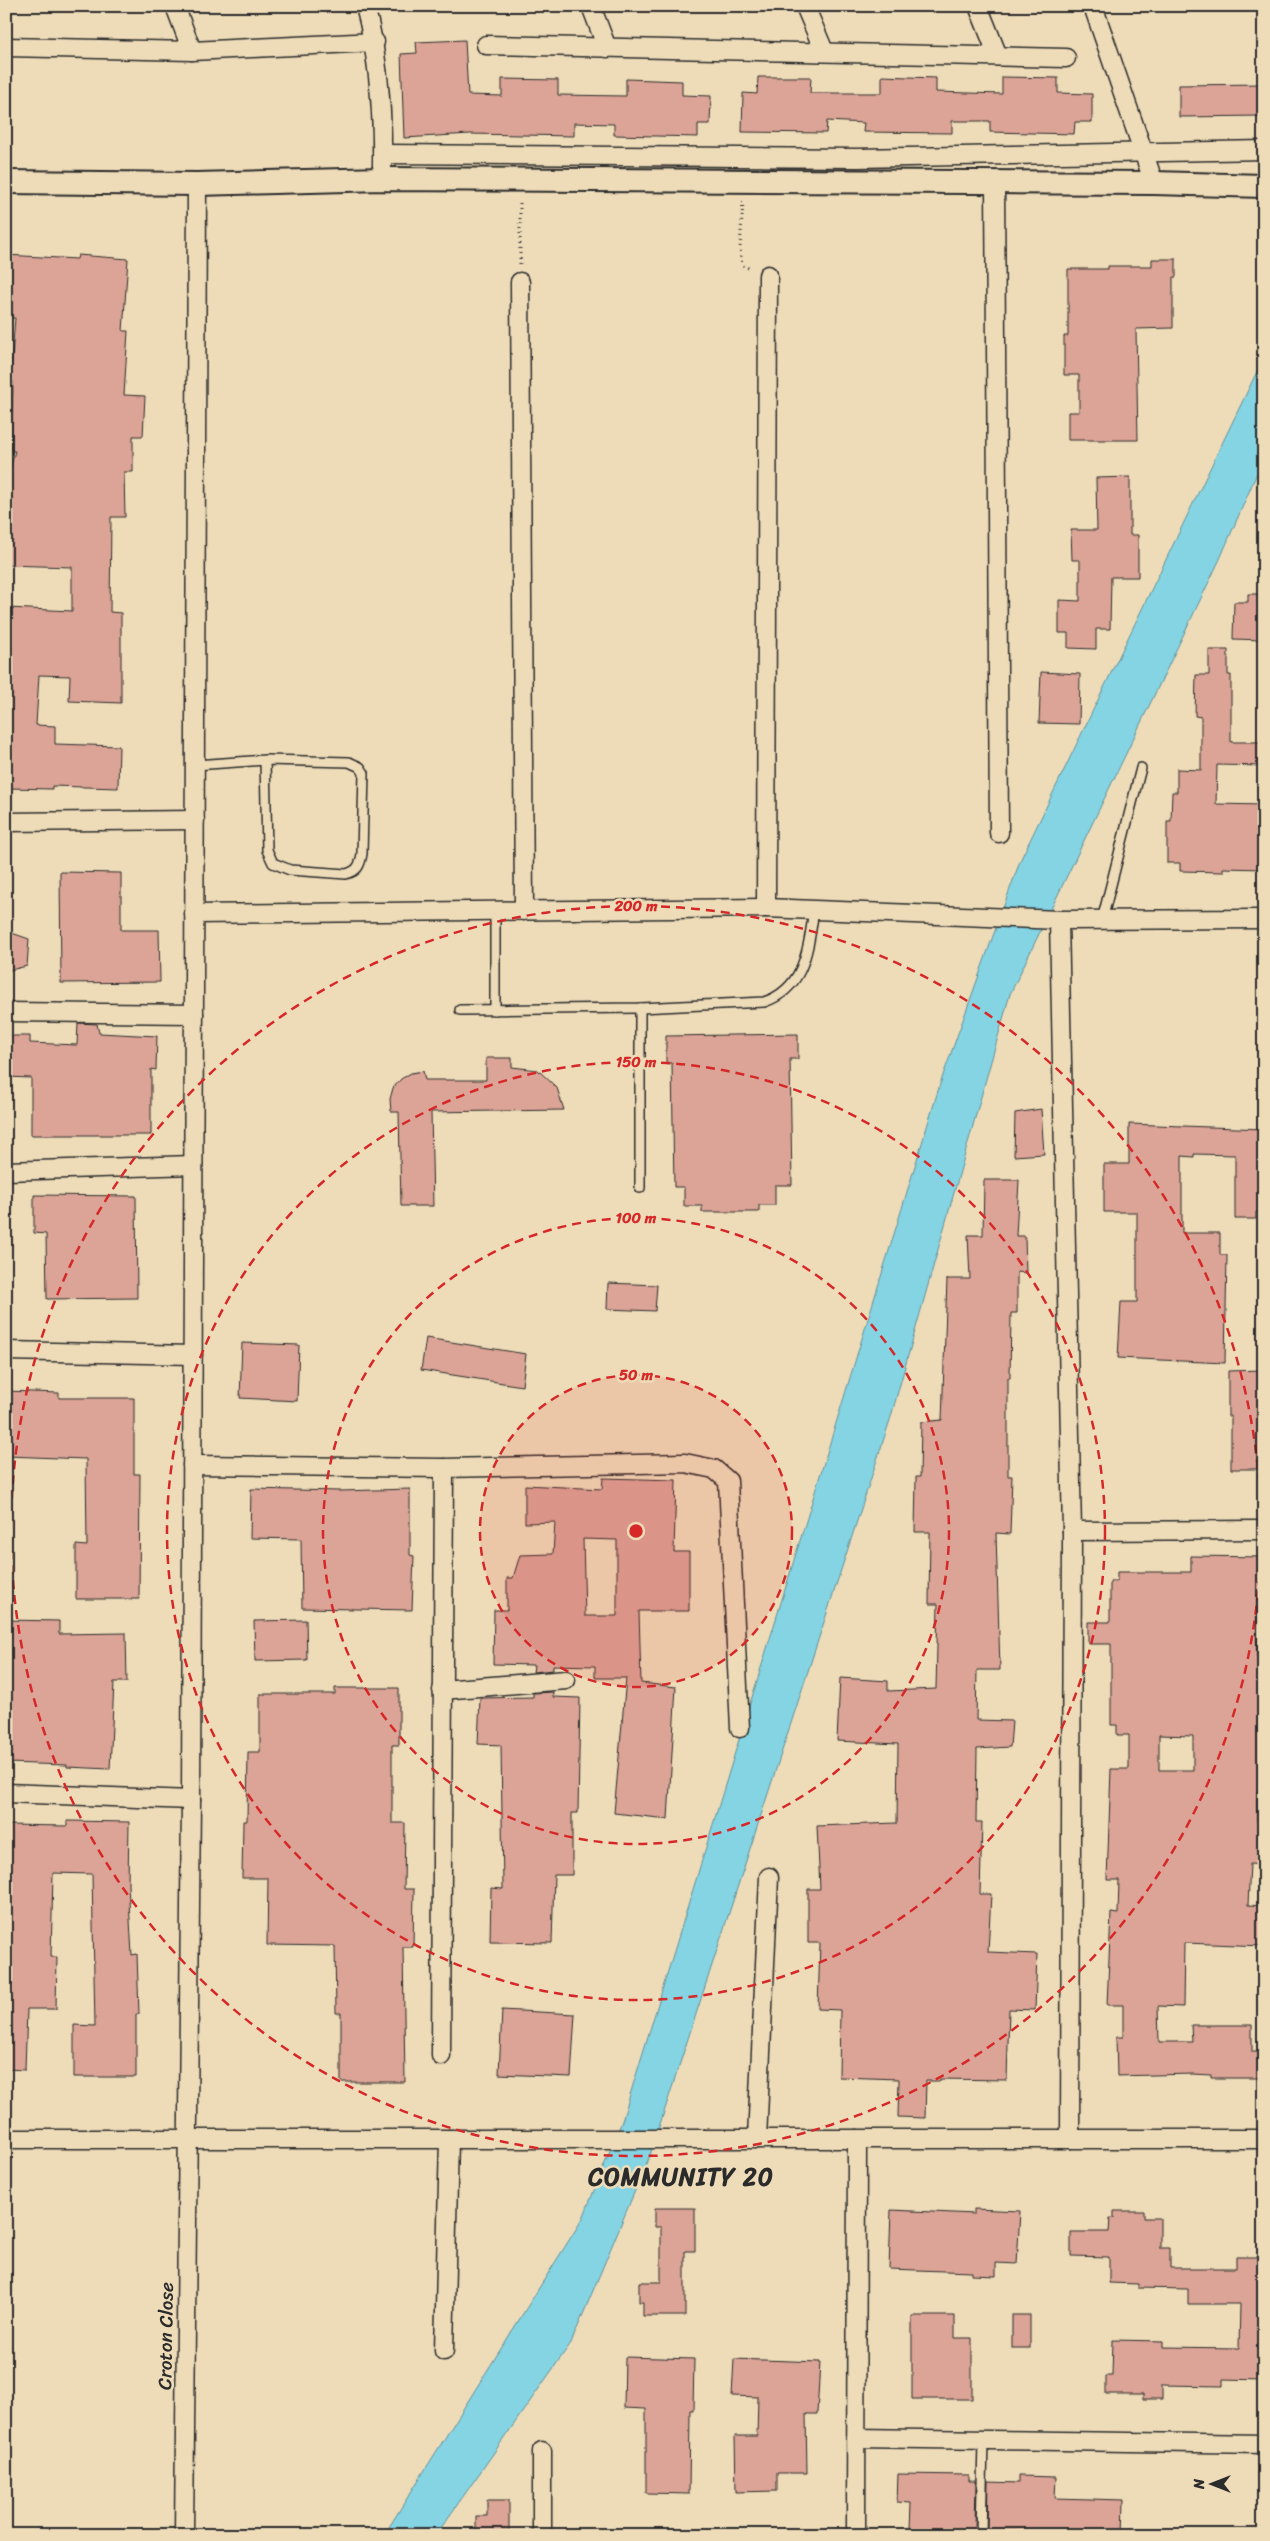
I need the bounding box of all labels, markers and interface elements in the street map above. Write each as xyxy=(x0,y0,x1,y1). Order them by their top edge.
text: 200 m xyxy=(613,893,658,919)
text: 150 m xyxy=(616,1049,657,1075)
text: 100 m xyxy=(616,1205,657,1231)
text: 50 m xyxy=(619,1362,654,1388)
centre of rings xyxy=(627,1522,645,1540)
district label: COMMUNITY 20 xyxy=(587,2156,774,2198)
street label: Croton Close xyxy=(148,2282,183,2390)
north arrow xyxy=(1188,2458,1238,2508)
text: N xyxy=(1187,2479,1212,2490)

